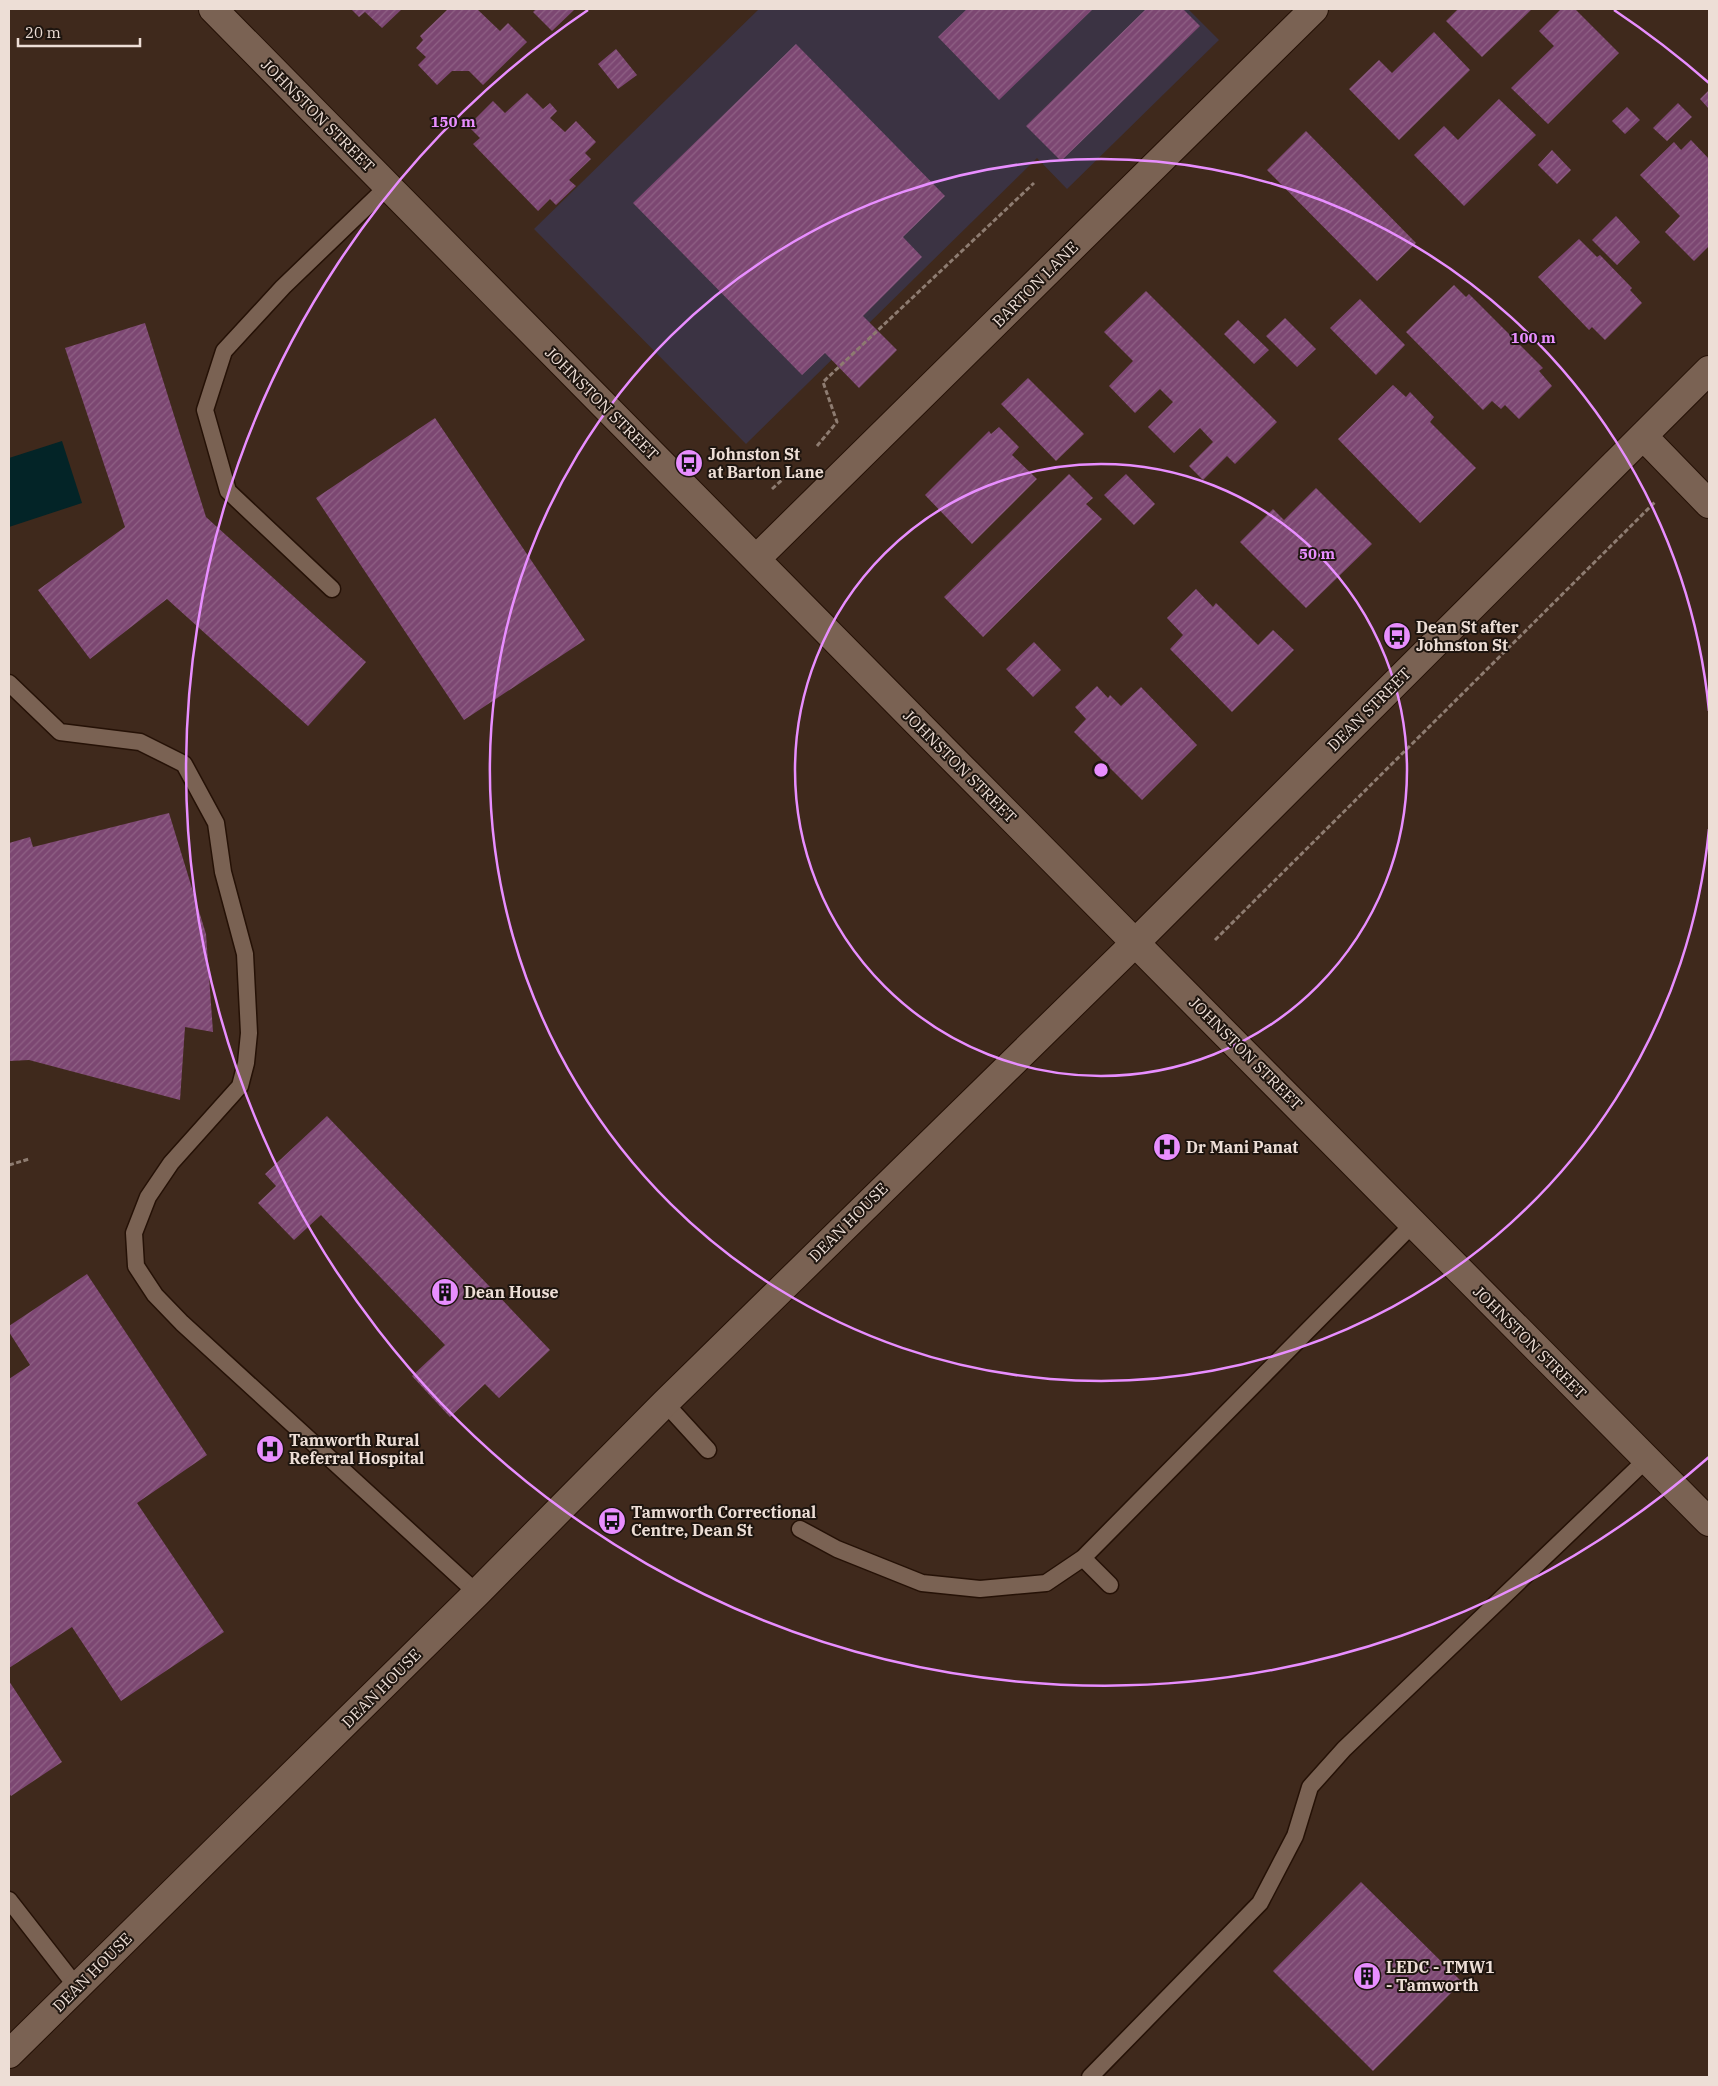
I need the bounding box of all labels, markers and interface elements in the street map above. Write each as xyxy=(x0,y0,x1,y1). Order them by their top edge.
scale bar xyxy=(18,15,140,47)
text: 20 m xyxy=(25,23,61,42)
street label: JOHNSTON STREET xyxy=(257,54,379,176)
text: 150 m xyxy=(430,112,476,131)
street label: BARTON LANE xyxy=(988,237,1082,331)
text: 100 m xyxy=(1510,328,1556,347)
street label: JOHNSTON STREET xyxy=(541,342,663,464)
place label: Johnston St at Barton Lane xyxy=(708,444,824,482)
bus stop icon: Johnston St at Barton Lane xyxy=(674,448,704,478)
text: 50 m xyxy=(1299,544,1335,563)
place label: Dean St after Johnston St xyxy=(1416,617,1519,655)
bus stop icon: Dean St after Johnston St xyxy=(1382,621,1412,651)
street label: DEAN STREET xyxy=(1323,663,1415,755)
street label: JOHNSTON STREET xyxy=(899,705,1021,827)
centre of rings xyxy=(1092,761,1110,779)
street label: JOHNSTON STREET xyxy=(1185,992,1307,1114)
hospital icon: Dr Mani Panat xyxy=(1152,1132,1182,1162)
place label: Dr Mani Panat xyxy=(1186,1137,1298,1157)
street label: DEAN HOUSE xyxy=(804,1178,892,1266)
building icon: Dean House xyxy=(430,1277,460,1307)
street label: JOHNSTON STREET xyxy=(1469,1281,1591,1403)
place label: Dean House xyxy=(464,1282,559,1302)
place label: Tamworth Rural Referral Hospital xyxy=(289,1430,424,1468)
hospital icon: Tamworth Rural Referral Hospital xyxy=(255,1434,285,1464)
place label: Tamworth Correctional Centre, Dean St xyxy=(631,1502,816,1540)
bus stop icon: Tamworth Correctional Centre, Dean St xyxy=(597,1506,627,1536)
street label: DEAN HOUSE xyxy=(337,1644,425,1732)
street label: DEAN HOUSE xyxy=(48,1928,136,2016)
place label: LEDC - TMW1 - Tamworth xyxy=(1386,1957,1495,1995)
building icon: LEDC - TMW1 - Tamworth xyxy=(1352,1961,1382,1991)

